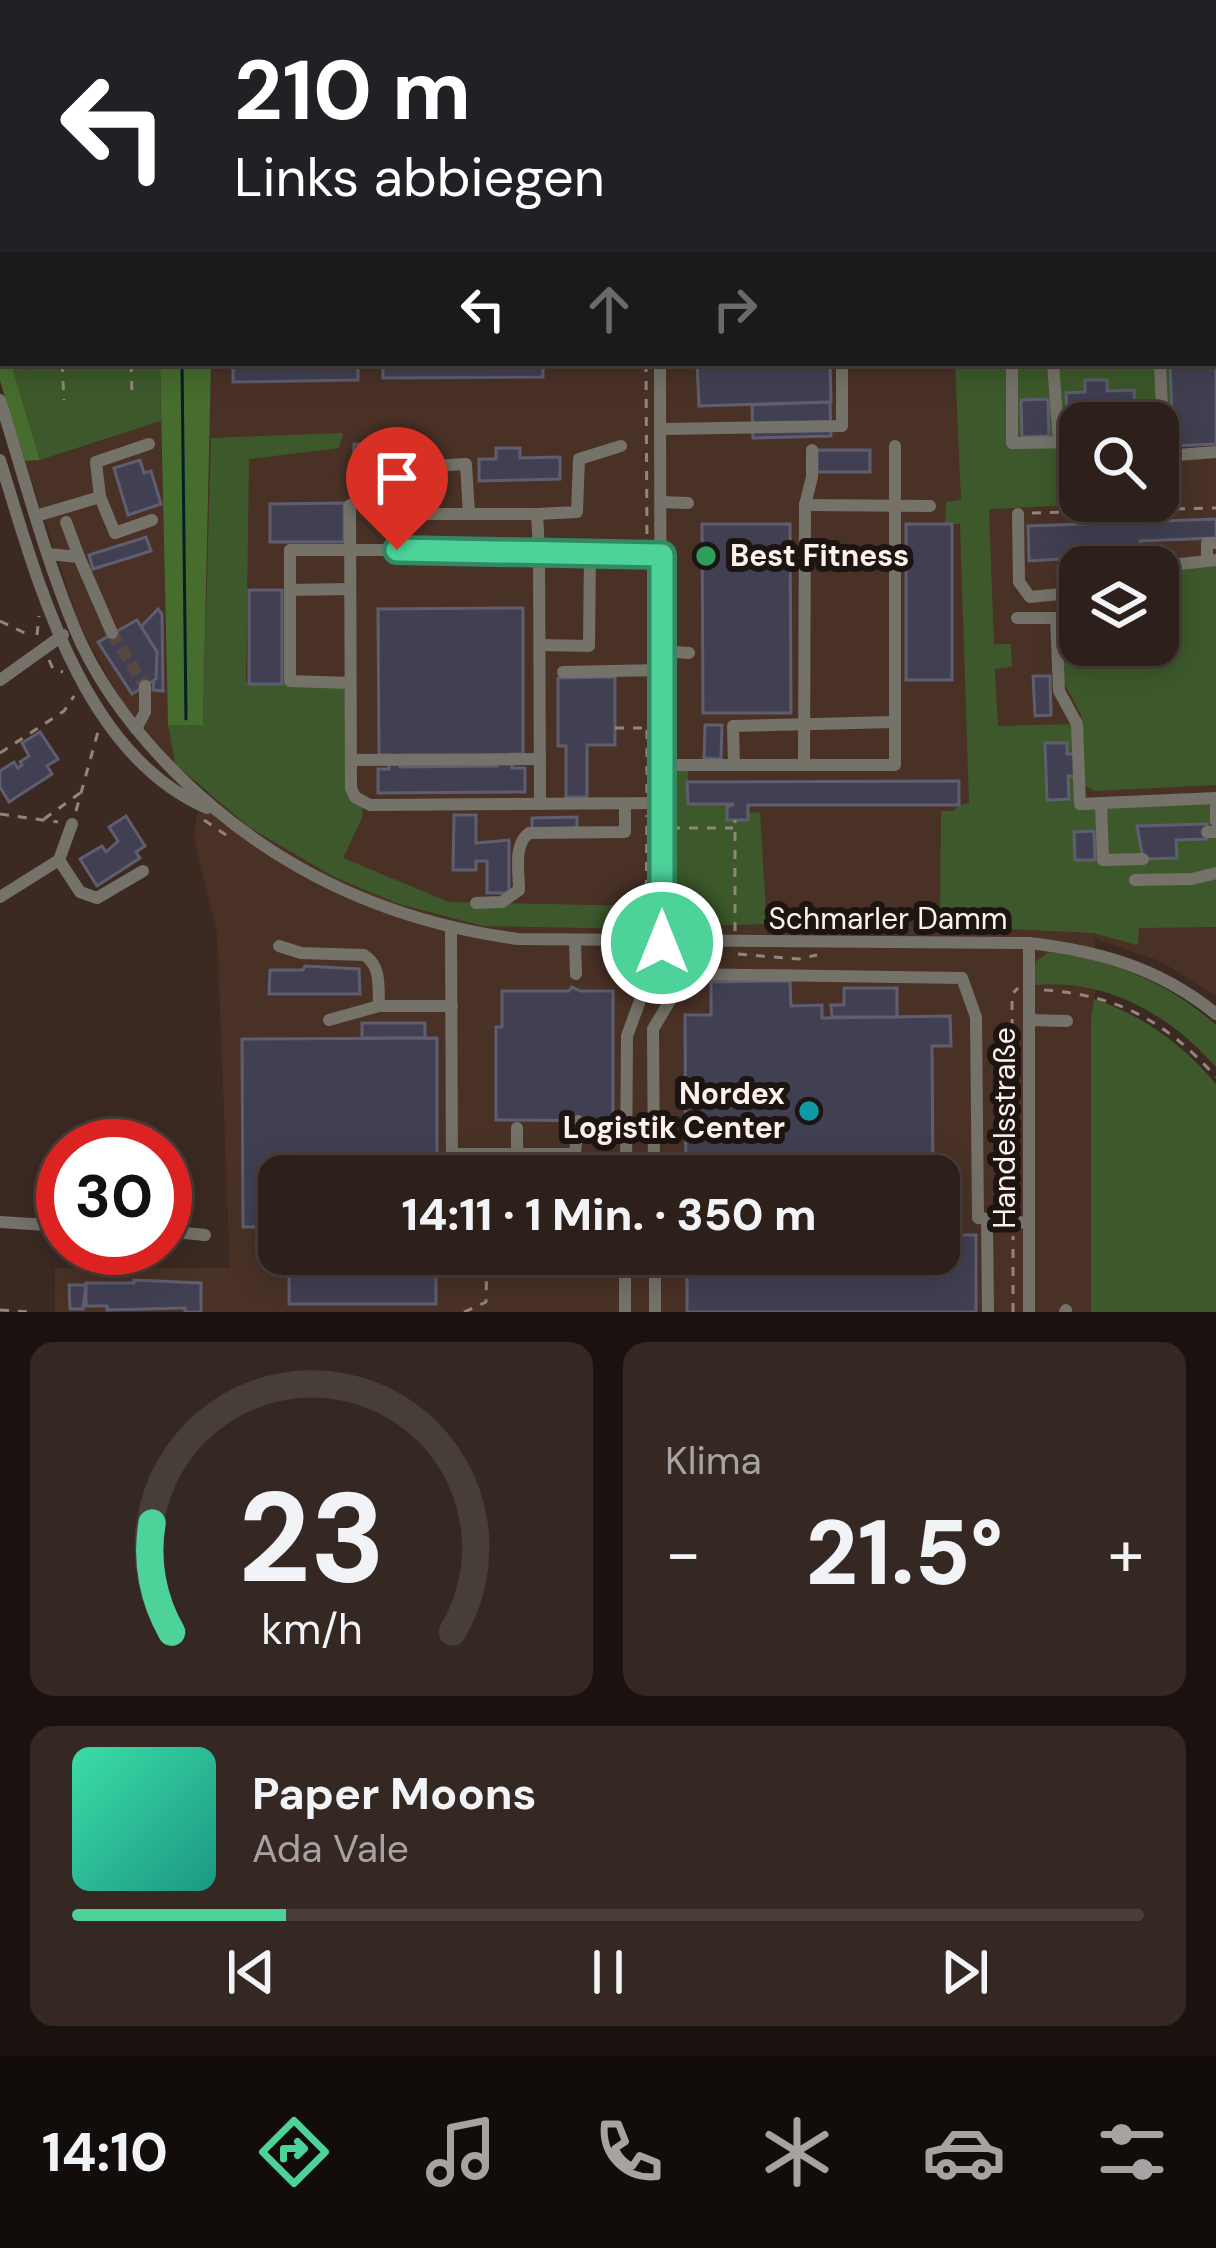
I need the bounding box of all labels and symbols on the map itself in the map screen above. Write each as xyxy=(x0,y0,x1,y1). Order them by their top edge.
pin xyxy=(346,427,448,550)
place label: Best Fitness xyxy=(730,536,909,575)
marker: Best Fitness xyxy=(693,543,719,569)
position arrow xyxy=(599,880,725,1006)
street label: Schmarler Damm xyxy=(768,899,1008,938)
street label: Handelsstraße xyxy=(985,1027,1024,1229)
place label: Nordex Logistik Center xyxy=(563,1074,785,1147)
marker: Nordex Logistik Center xyxy=(796,1098,822,1124)
speed limit sign: 30 xyxy=(36,1119,192,1275)

